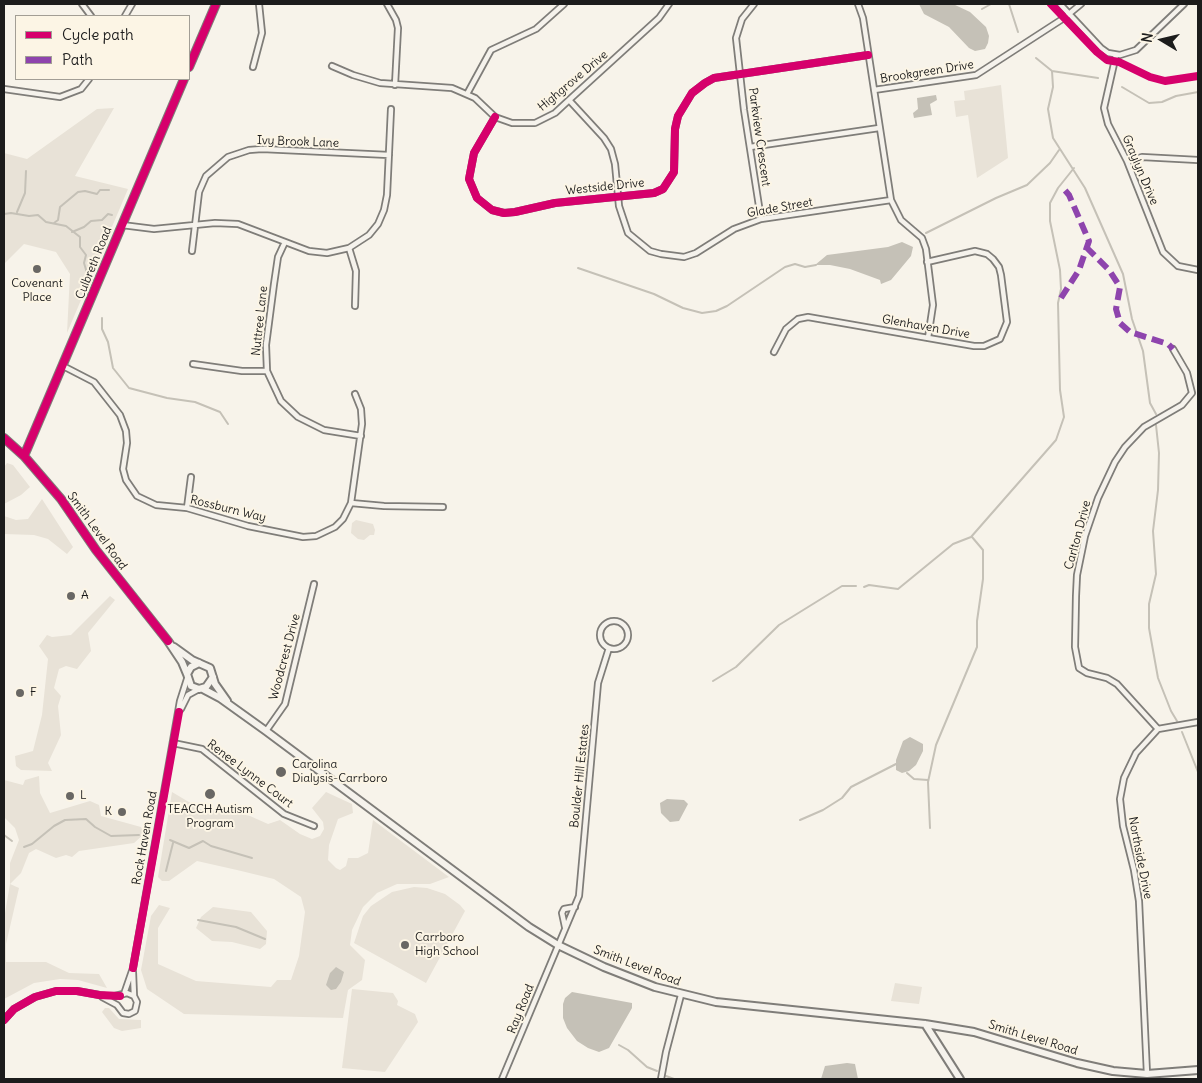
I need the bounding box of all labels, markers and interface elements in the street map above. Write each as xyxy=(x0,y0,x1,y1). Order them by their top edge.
legend xyxy=(15,15,190,80)
north arrow xyxy=(1137,15,1187,65)
text: Cycle path xyxy=(62,25,134,44)
text: N xyxy=(1138,31,1157,44)
street label: Highgrove Drive xyxy=(535,48,611,114)
text: Path xyxy=(62,50,93,69)
street label: Brookgreen Drive xyxy=(879,57,975,87)
street label: Parkview Crescent xyxy=(745,87,773,187)
street label: Ivy Brook Lane xyxy=(257,133,339,151)
street label: Graylyn Drive xyxy=(1119,133,1161,207)
street label: Westside Drive xyxy=(565,176,645,198)
street label: Glade Street xyxy=(746,195,814,221)
street label: Culbreth Road xyxy=(73,225,115,301)
marker: Covenant Place xyxy=(31,263,43,275)
place label: Covenant Place xyxy=(11,277,63,305)
street label: Nuttree Lane xyxy=(249,285,271,357)
street label: Glenhaven Drive xyxy=(881,312,971,342)
street label: Smith Level Road xyxy=(64,489,130,573)
street label: Rossburn Way xyxy=(189,493,267,525)
street label: Carlton Drive xyxy=(1062,499,1094,571)
place label: A xyxy=(81,589,89,603)
marker: A xyxy=(65,590,77,602)
street label: Woodcrest Drive xyxy=(267,612,303,702)
place label: F xyxy=(30,686,37,700)
marker: F xyxy=(14,687,26,699)
street label: Boulder Hill Estates xyxy=(567,723,593,829)
street label: Renee Lynne Court xyxy=(204,737,296,811)
place label: Carolina Dialysis-Carrboro xyxy=(292,758,388,786)
marker: Carolina Dialysis-Carrboro xyxy=(274,765,288,779)
marker: TEACCH Autism Program xyxy=(203,787,217,801)
place label: L xyxy=(80,789,87,803)
marker: L xyxy=(64,790,76,802)
street label: Rock Haven Road xyxy=(130,790,160,886)
place label: TEACCH Autism Program xyxy=(167,803,253,831)
place label: K xyxy=(105,805,112,819)
marker: K xyxy=(116,806,128,818)
street label: Northside Drive xyxy=(1125,816,1155,900)
place label: Carrboro High School xyxy=(415,931,479,959)
marker: Carrboro High School xyxy=(399,939,411,951)
street label: Smith Level Road xyxy=(591,943,683,989)
street label: Ray Road xyxy=(505,982,537,1036)
street label: Smith Level Road xyxy=(987,1018,1079,1058)

